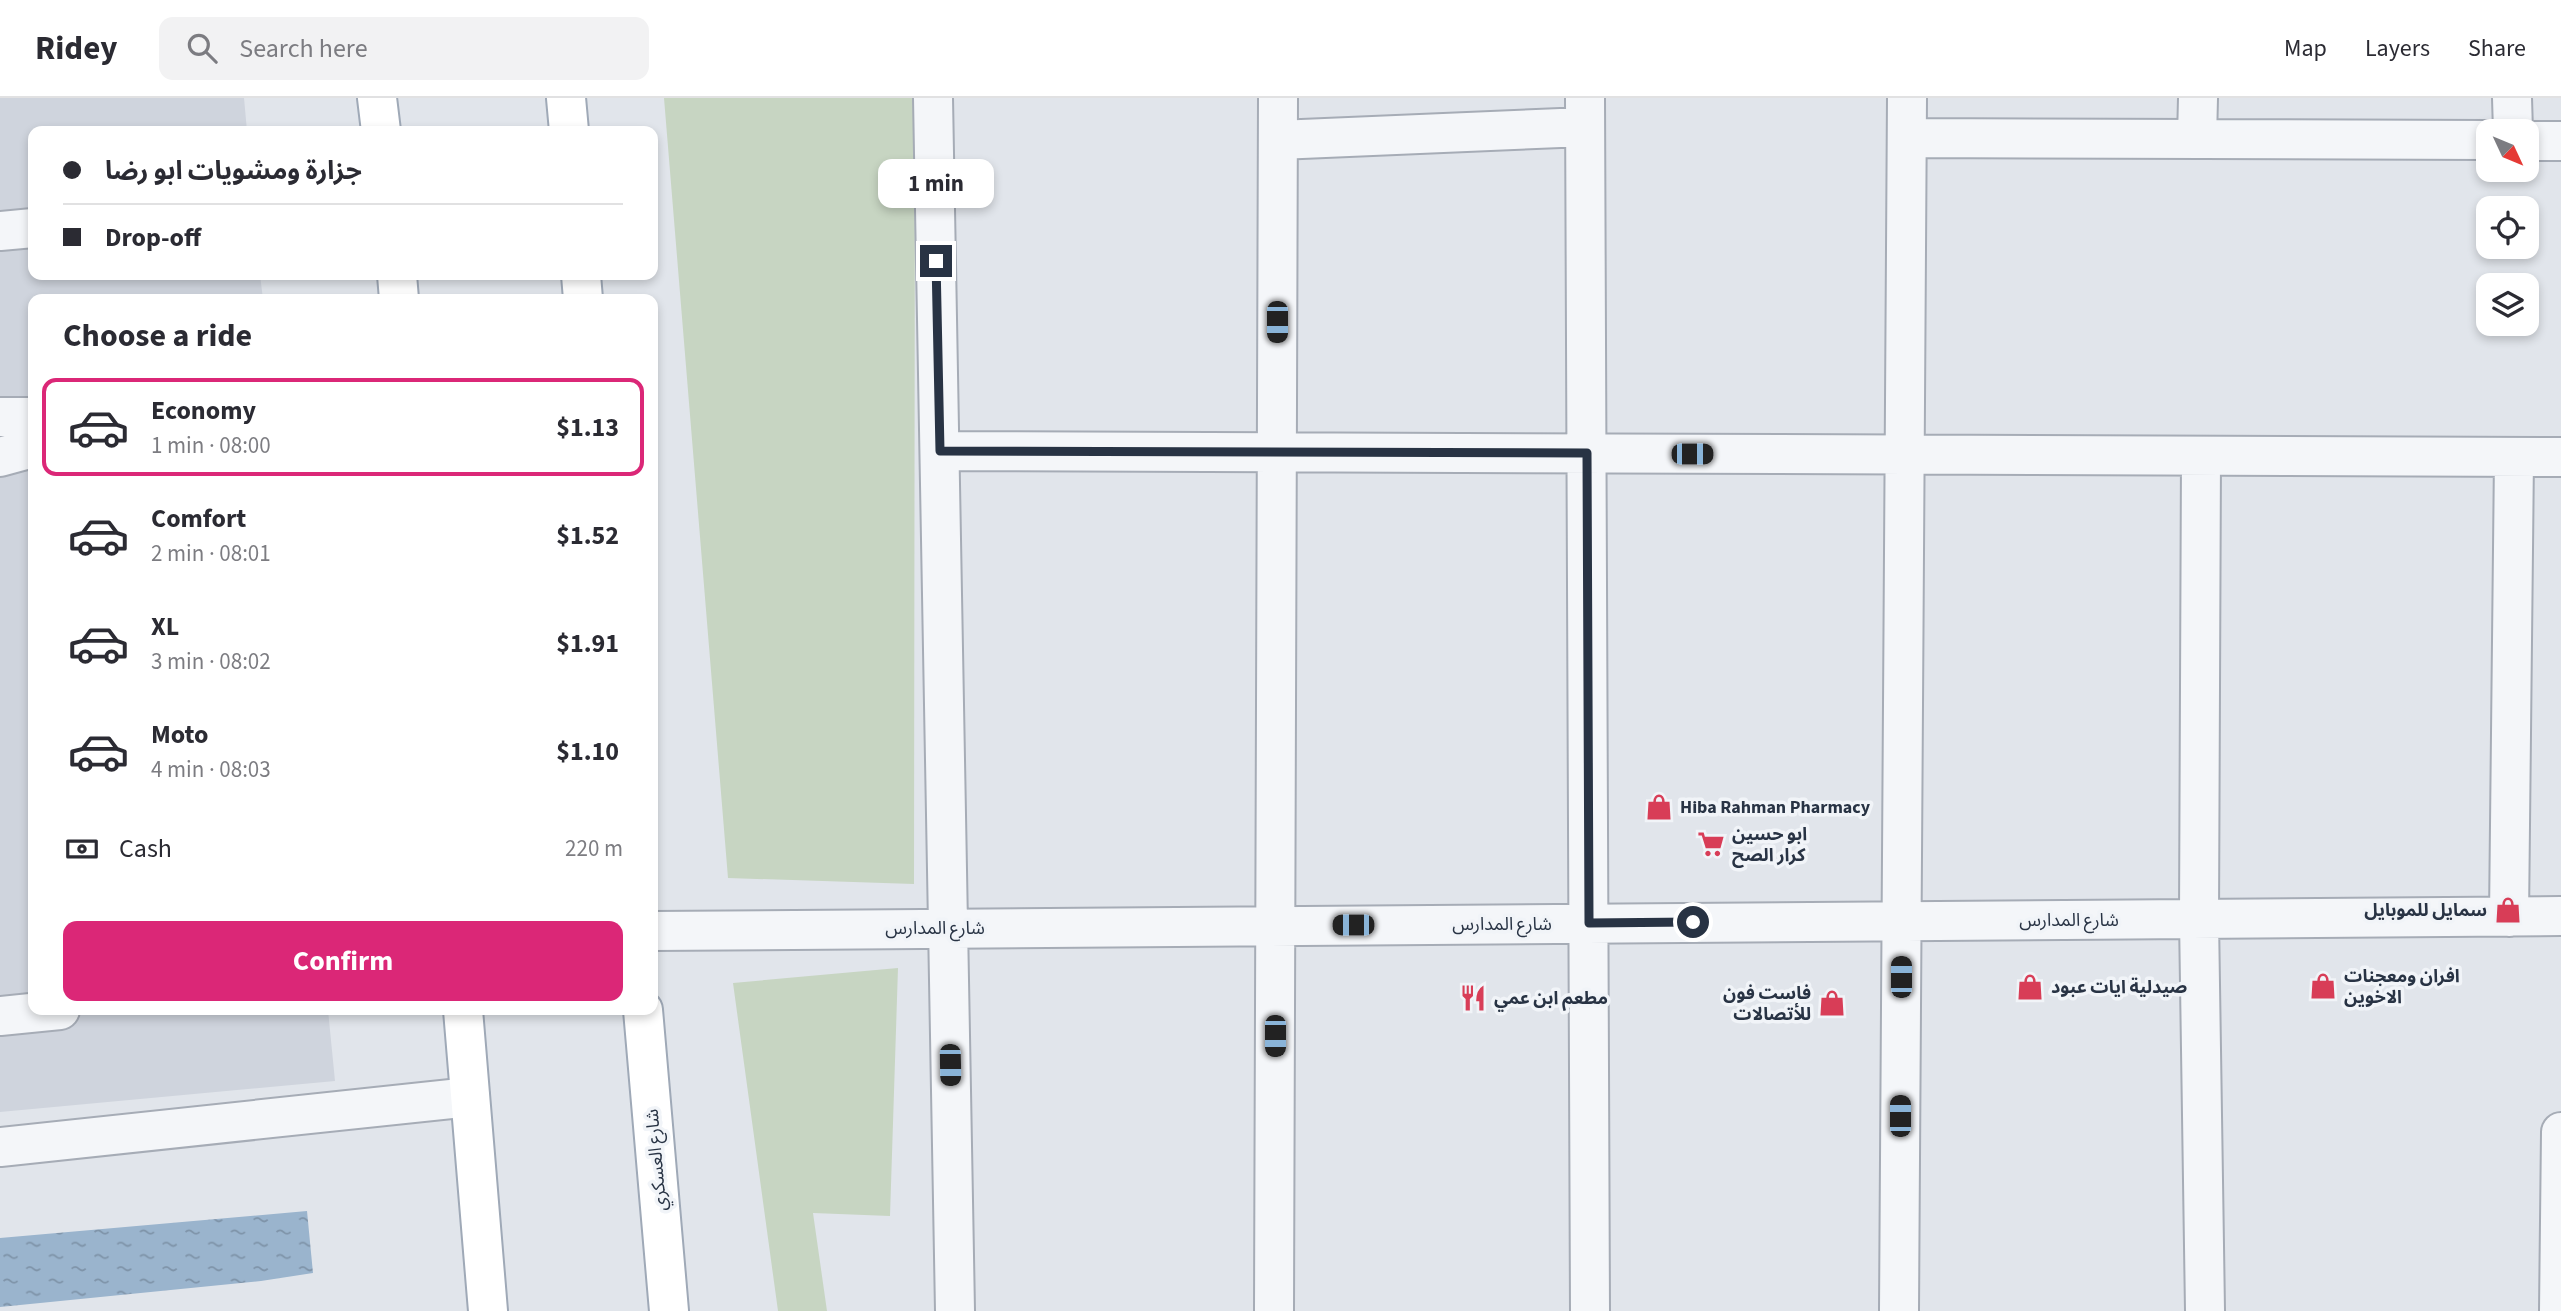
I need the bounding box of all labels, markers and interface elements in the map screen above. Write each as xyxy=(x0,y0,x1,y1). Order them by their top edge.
search box xyxy=(159,17,649,80)
text: Ridey xyxy=(35,25,117,72)
icon: search xyxy=(183,29,221,67)
text: Search here xyxy=(239,30,368,67)
text: Map xyxy=(2284,31,2327,66)
text: Layers xyxy=(2365,31,2430,66)
text: Share xyxy=(2468,31,2526,66)
north arrow xyxy=(2476,119,2539,182)
map controls xyxy=(2476,119,2539,336)
text: جزارة ومشويات ابو رضا xyxy=(105,152,362,189)
callout: 1 min xyxy=(878,159,994,208)
text: 1 min xyxy=(908,167,964,200)
button: locate xyxy=(2476,196,2539,259)
text: Drop-off xyxy=(105,219,201,256)
route end xyxy=(920,245,952,277)
button: layers xyxy=(2476,273,2539,336)
car xyxy=(1267,301,1288,343)
text: Choose a ride xyxy=(63,313,252,359)
text: Economy xyxy=(151,392,256,429)
icon: car xyxy=(67,396,130,459)
text: $1.13 xyxy=(556,409,619,446)
text: 1 min · 08:00 xyxy=(151,429,271,462)
car xyxy=(1672,444,1714,465)
text: Comfort xyxy=(151,500,246,537)
icon: car xyxy=(67,504,130,567)
text: $1.52 xyxy=(556,517,619,554)
text: 2 min · 08:01 xyxy=(151,537,271,570)
text: XL xyxy=(151,608,179,645)
icon: car xyxy=(67,612,130,675)
text: $1.91 xyxy=(556,625,619,662)
text: 3 min · 08:02 xyxy=(151,645,271,678)
text: Moto xyxy=(151,716,208,753)
icon: car xyxy=(67,720,130,783)
text: $1.10 xyxy=(556,733,619,770)
text: 4 min · 08:03 xyxy=(151,753,271,786)
shop icon: Hiba Rahman Pharmacy xyxy=(1644,792,1674,822)
place label: Hiba Rahman Pharmacy xyxy=(1680,795,1871,820)
place label: ابو حسين كرار الصح xyxy=(1732,822,1807,868)
supermarket icon: ابو حسين كرار الصح xyxy=(1696,829,1726,859)
icon: cash xyxy=(63,830,101,868)
text: Cash xyxy=(119,830,172,867)
text: 220 m xyxy=(565,832,623,865)
shop icon: سمايل للموبايل xyxy=(2493,895,2523,925)
place label: سمايل للموبايل xyxy=(2364,898,2487,923)
route start xyxy=(1677,906,1709,938)
street label: شارع المدارس xyxy=(2019,908,2119,934)
street label: شارع المدارس xyxy=(1452,912,1552,938)
car xyxy=(1333,915,1375,936)
street label: شارع المدارس xyxy=(885,916,985,942)
button: Confirm xyxy=(63,921,623,1001)
car xyxy=(1891,956,1912,998)
place label: افران ومعجنات الاخوين xyxy=(2344,964,2460,1010)
shop icon: افران ومعجنات الاخوين xyxy=(2308,971,2338,1001)
shop icon: صيدلية ايات عبود xyxy=(2015,972,2045,1002)
place label: صيدلية ايات عبود xyxy=(2051,975,2187,1000)
place label: فاست فون للأتصالات xyxy=(1723,981,1811,1027)
restaurant icon: مطعم ابن عمي xyxy=(1458,983,1488,1013)
place label: مطعم ابن عمي xyxy=(1494,986,1608,1012)
shop icon: فاست فون للأتصالات xyxy=(1817,988,1847,1018)
car xyxy=(1265,1015,1286,1057)
car xyxy=(940,1044,961,1086)
car xyxy=(1890,1095,1911,1137)
street label: شارع العسكري xyxy=(640,1108,674,1212)

